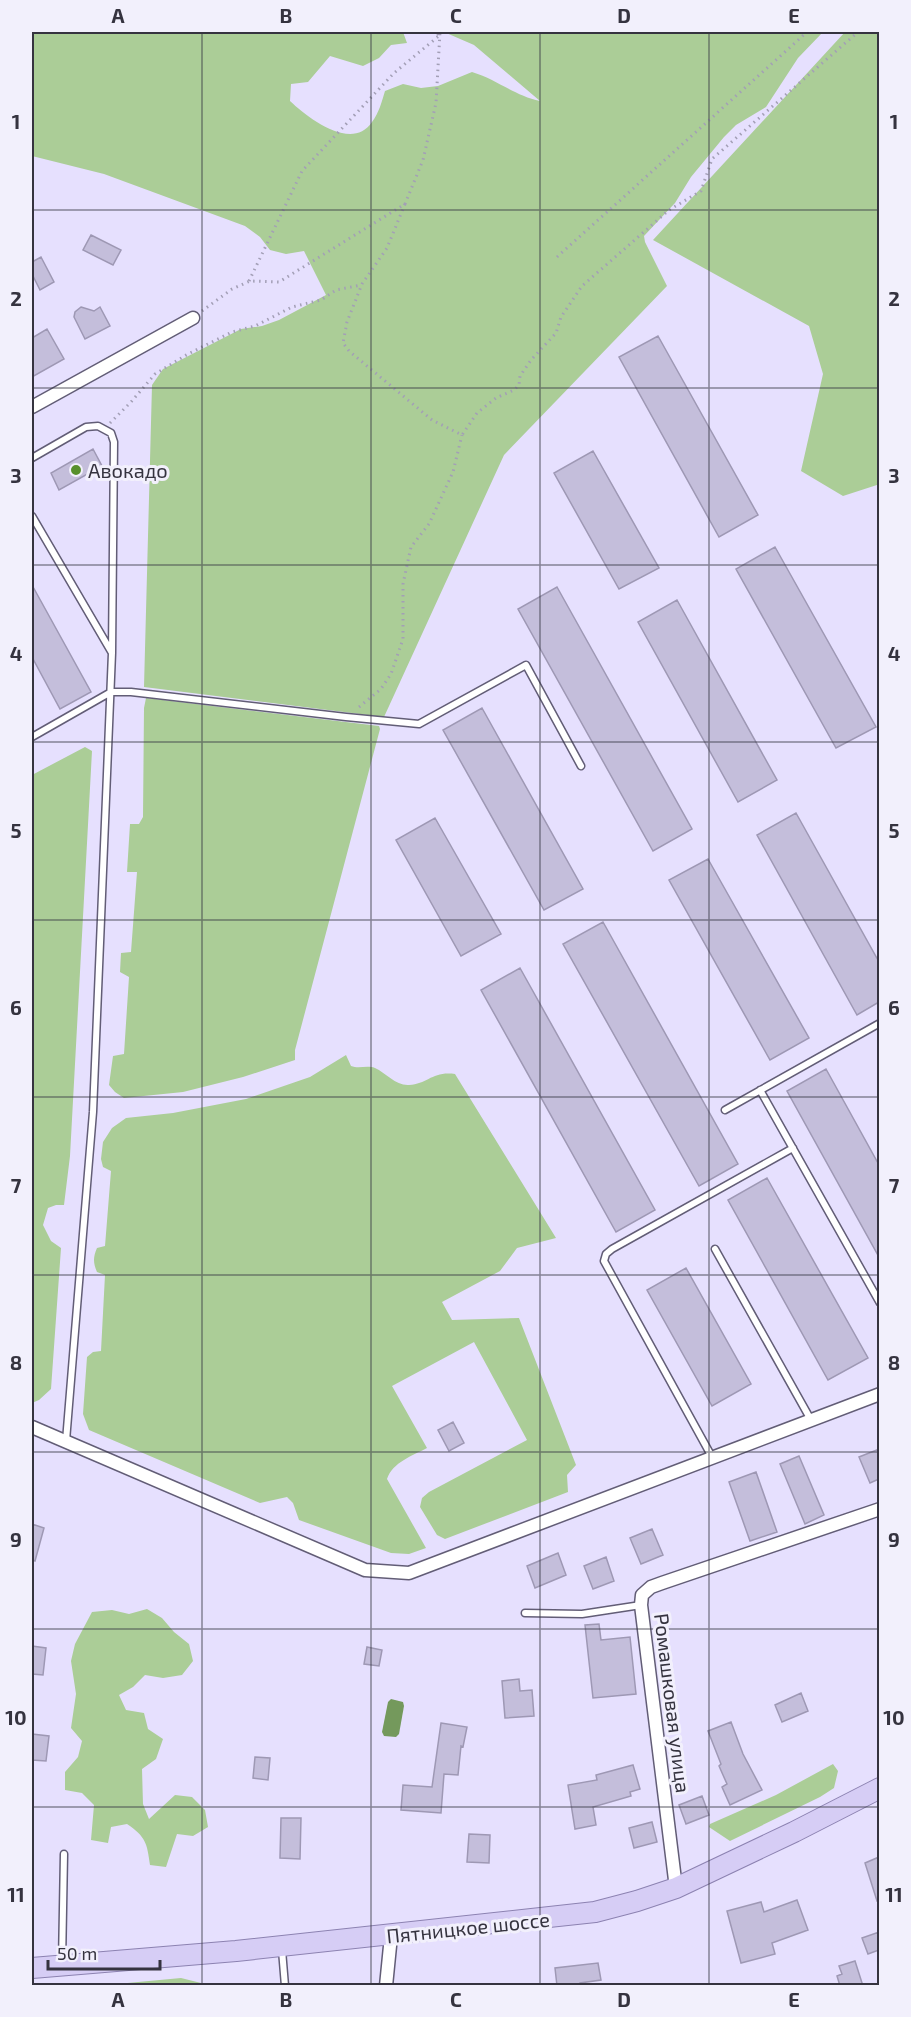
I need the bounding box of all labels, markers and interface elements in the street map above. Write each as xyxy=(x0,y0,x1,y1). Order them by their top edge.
text: A xyxy=(111,3,125,27)
text: B xyxy=(280,3,292,27)
text: C xyxy=(450,3,462,27)
text: D xyxy=(617,3,631,27)
text: E xyxy=(788,3,800,27)
text: 1 xyxy=(12,109,20,133)
text: 1 xyxy=(890,109,898,133)
text: 2 xyxy=(10,286,22,310)
text: 2 xyxy=(888,286,900,310)
place label: Авокадо xyxy=(88,458,168,482)
text: 3 xyxy=(10,463,22,487)
marker: Авокадо xyxy=(69,463,83,477)
text: 3 xyxy=(888,463,900,487)
text: 4 xyxy=(10,641,23,665)
text: 4 xyxy=(888,641,901,665)
text: 5 xyxy=(10,818,22,842)
text: 5 xyxy=(888,818,900,842)
text: 6 xyxy=(10,995,22,1019)
text: 6 xyxy=(888,995,900,1019)
text: 7 xyxy=(11,1173,22,1197)
text: 7 xyxy=(889,1173,900,1197)
text: 8 xyxy=(10,1350,22,1374)
text: 8 xyxy=(888,1350,900,1374)
text: 9 xyxy=(10,1527,22,1551)
text: 9 xyxy=(888,1527,900,1551)
street label: Ромашковая улица xyxy=(649,1612,696,1794)
text: 10 xyxy=(5,1705,27,1729)
text: 10 xyxy=(883,1705,905,1729)
text: 11 xyxy=(7,1882,25,1906)
text: 11 xyxy=(885,1882,903,1906)
street label: Пятницкое шоссе xyxy=(385,1906,551,1948)
scale bar xyxy=(48,1933,160,1971)
text: 50 m xyxy=(57,1942,97,1964)
text: A xyxy=(111,1987,125,2011)
text: B xyxy=(280,1987,292,2011)
text: C xyxy=(450,1987,462,2011)
text: D xyxy=(617,1987,631,2011)
text: E xyxy=(788,1987,800,2011)

